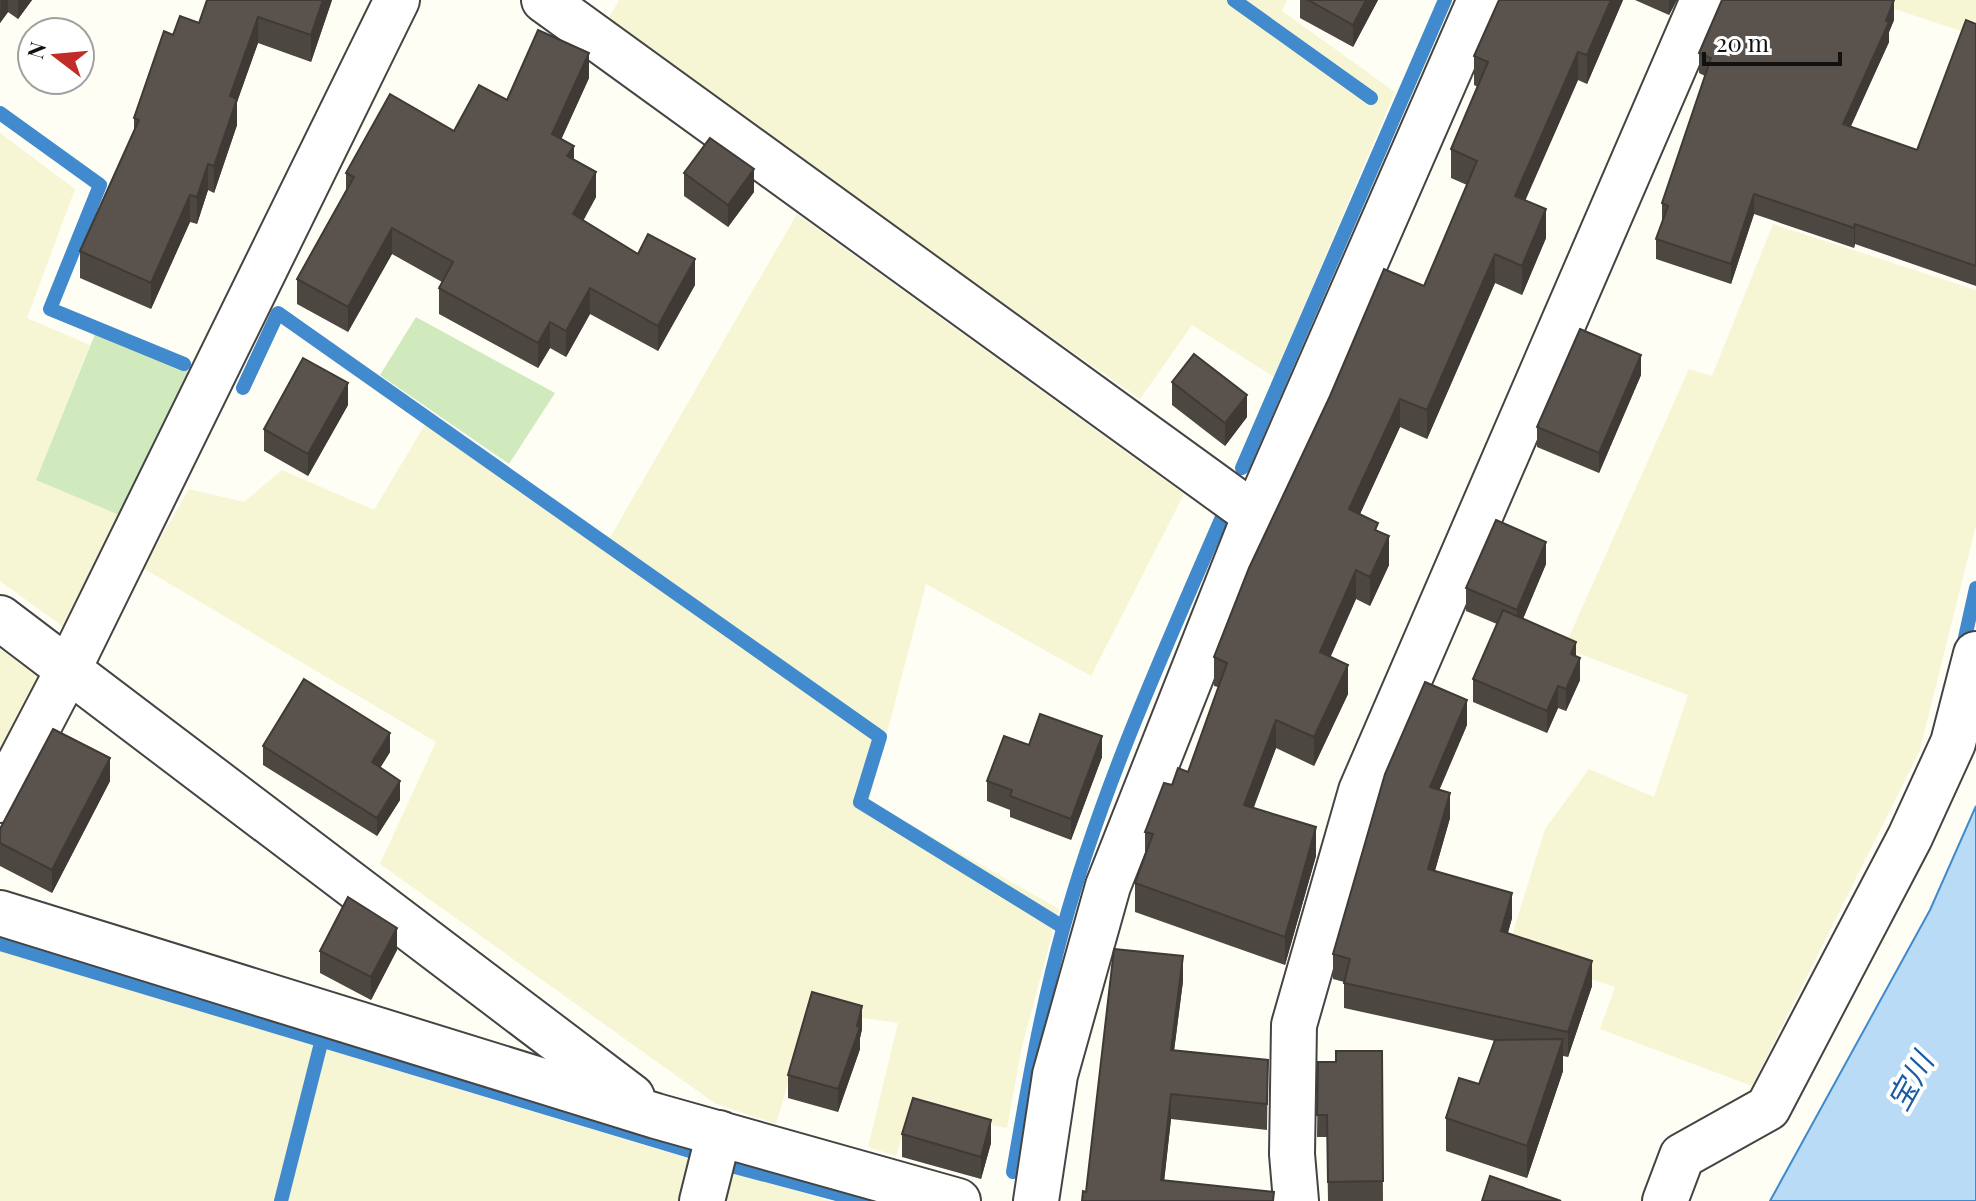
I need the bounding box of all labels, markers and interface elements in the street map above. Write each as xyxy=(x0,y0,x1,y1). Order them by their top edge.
north arrow xyxy=(16,16,96,96)
scale bar xyxy=(1704,16,1840,66)
text: 20 m xyxy=(1716,26,1769,58)
text: N xyxy=(19,38,52,62)
water label: 宝川 xyxy=(1877,1042,1943,1117)

